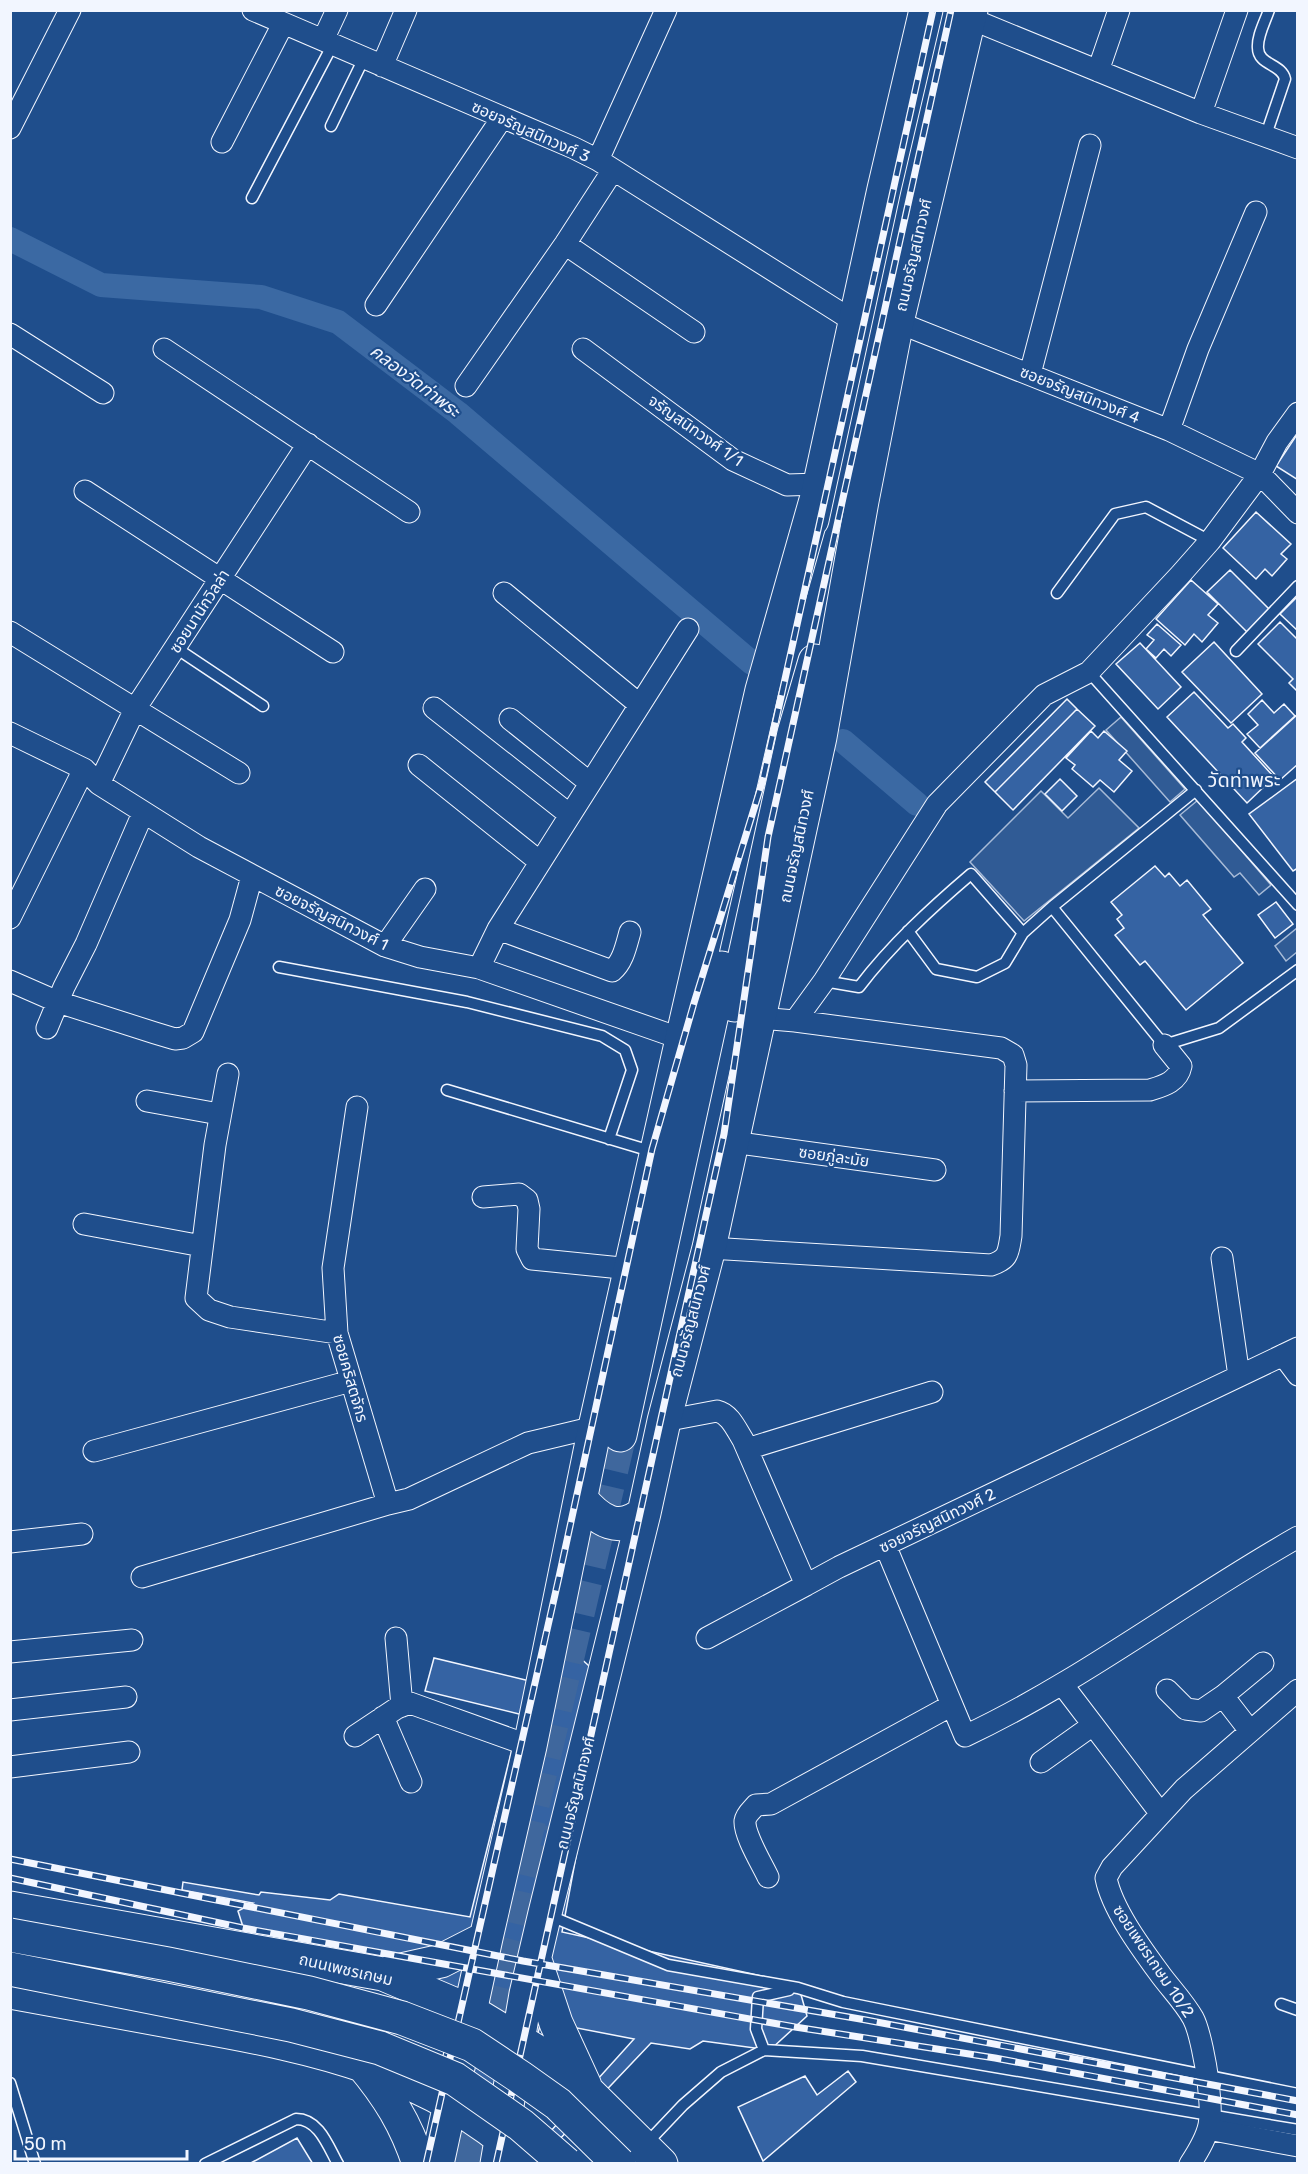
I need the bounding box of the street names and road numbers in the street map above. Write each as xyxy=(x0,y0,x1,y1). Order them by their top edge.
street label: ซอยจรัญสนิทวงศ์ 3 xyxy=(469,97,593,166)
street label: ถนนจรัญสนิทวงศ์ xyxy=(891,197,936,313)
street label: ซอยจรัญสนิทวงศ์ 4 xyxy=(1017,362,1143,427)
street label: จรัญสนิทวงศ์ 1/1 xyxy=(645,391,747,470)
street label: ซอยนานักวิลล่า xyxy=(165,566,234,657)
street label: ถนนจรัญสนิทวงศ์ xyxy=(775,788,818,904)
street label: ซอยจรัญสนิทวงศ์ 1 xyxy=(272,881,392,954)
street label: ซอยภู่ละมัย xyxy=(797,1142,870,1171)
street label: ถนนจรัญสนิทวงศ์ xyxy=(666,1263,715,1379)
street label: ซอยคริสตจักร xyxy=(329,1332,372,1424)
street label: ซอยจรัญสนิทวงศ์ 2 xyxy=(876,1484,998,1557)
street label: ถนนจรัญสนิทวงศ์ xyxy=(552,1735,599,1851)
street label: ซอยเพชรเกษม 10/2 xyxy=(1109,1901,1198,2021)
street label: ถนนเพชรเกษม xyxy=(297,1949,395,1990)

